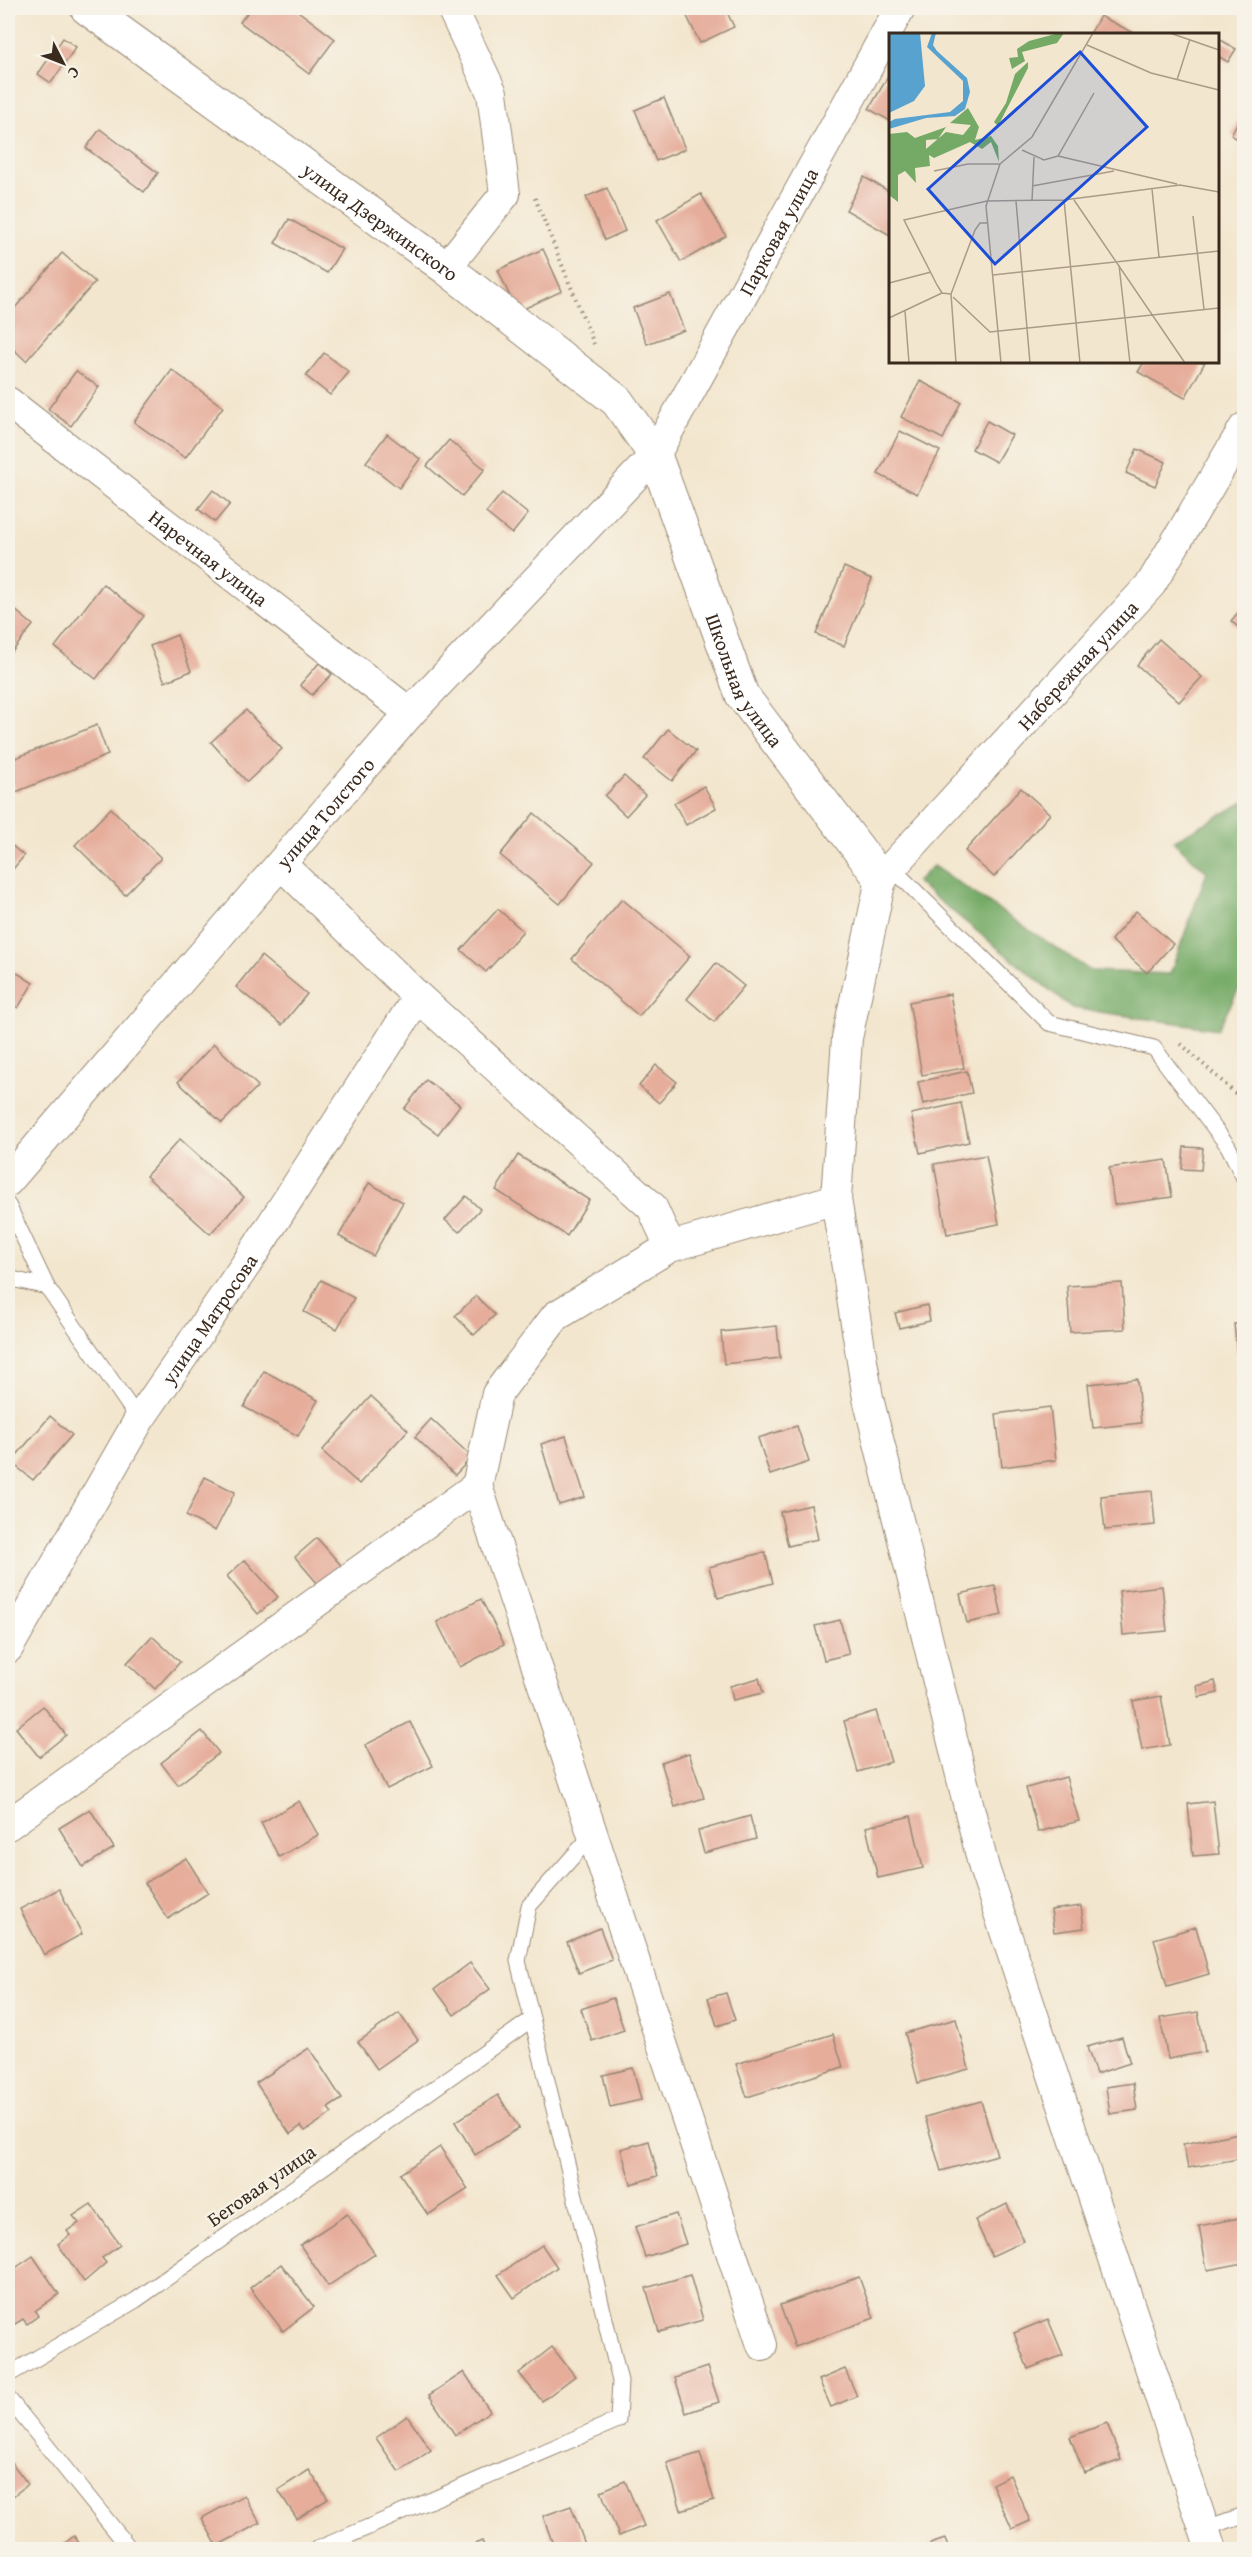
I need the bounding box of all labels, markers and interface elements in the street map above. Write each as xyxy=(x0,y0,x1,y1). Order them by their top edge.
north arrow xyxy=(33,33,93,93)
inset map xyxy=(889,33,1219,363)
text: С xyxy=(62,62,86,84)
street label: улица Дзержинского xyxy=(296,154,465,287)
street label: Парковая улица xyxy=(731,162,825,300)
street label: Наречная улица xyxy=(143,502,275,613)
street label: Набережная улица xyxy=(1010,593,1145,736)
street label: Школьная улица xyxy=(699,609,791,753)
street label: улица Толстого xyxy=(268,750,381,875)
street label: улица Матросова xyxy=(153,1247,264,1391)
street label: Беговая улица xyxy=(201,2136,322,2233)

